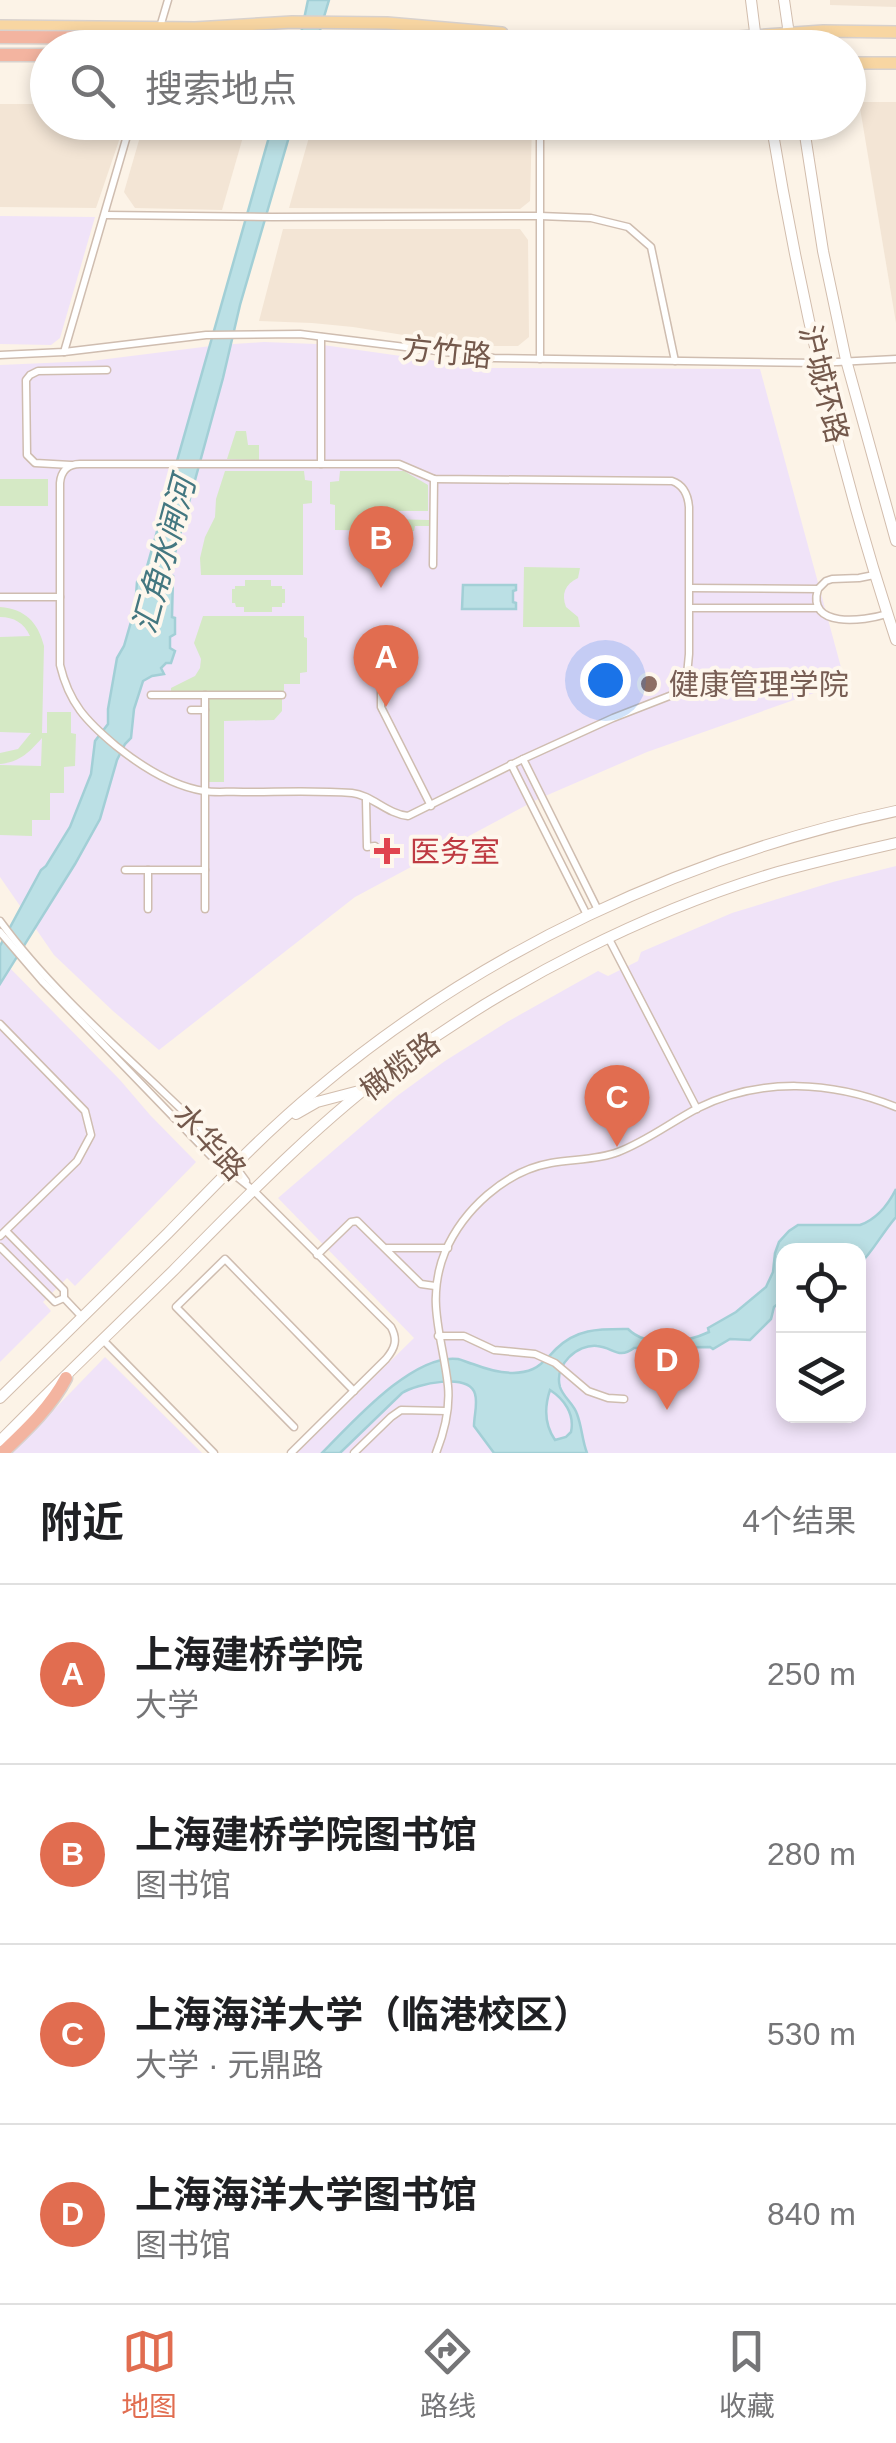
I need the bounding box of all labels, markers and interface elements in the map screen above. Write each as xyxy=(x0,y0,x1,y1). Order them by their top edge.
search box xyxy=(30,30,866,140)
icon: search xyxy=(65,58,120,113)
text: 搜索地点 xyxy=(145,68,297,110)
street label: 沪城环路 xyxy=(793,322,855,446)
street label: 方竹路 xyxy=(401,331,493,373)
water label: 汇角水闸河 xyxy=(126,467,204,637)
pin: B xyxy=(348,506,414,588)
pin: A xyxy=(354,624,418,707)
your location xyxy=(580,655,631,706)
place label: 健康管理学院 xyxy=(669,668,849,701)
marker: 健康管理学院 xyxy=(638,673,660,695)
place label: 医务室 xyxy=(410,835,500,868)
marker: 医务室 xyxy=(374,838,400,864)
street label: 橄榄路 xyxy=(354,1026,446,1106)
pin: C xyxy=(584,1064,650,1147)
street label: 水华路 xyxy=(168,1098,252,1186)
map controls xyxy=(776,1243,866,1423)
button: locate xyxy=(776,1243,866,1333)
pin: D xyxy=(634,1328,700,1410)
button: layers xyxy=(776,1333,866,1423)
text: 附近 xyxy=(40,1499,124,1546)
text: 4个结果 xyxy=(742,1503,856,1539)
text: 上海建桥学院 xyxy=(135,1634,363,1676)
text: A xyxy=(61,1656,84,1692)
text: 250 m xyxy=(767,1656,856,1692)
text: 大学 xyxy=(135,1687,199,1723)
text: 上海建桥学院图书馆 xyxy=(135,1814,477,1856)
text: B xyxy=(61,1836,84,1872)
text: 280 m xyxy=(767,1836,856,1872)
text: 图书馆 xyxy=(135,1867,231,1903)
text: 上海海洋大学（临港校区） xyxy=(135,1994,591,2036)
text: C xyxy=(61,2016,84,2052)
text: 530 m xyxy=(767,2016,856,2052)
text: 大学 · 元鼎路 xyxy=(135,2047,323,2083)
text: 上海海洋大学图书馆 xyxy=(135,2174,477,2216)
text: D xyxy=(61,2196,84,2232)
text: 840 m xyxy=(767,2196,856,2232)
text: 图书馆 xyxy=(135,2227,231,2263)
tab: 地图 xyxy=(121,2324,177,2424)
tab: 路线 xyxy=(420,2324,476,2424)
tab: 收藏 xyxy=(719,2324,775,2424)

